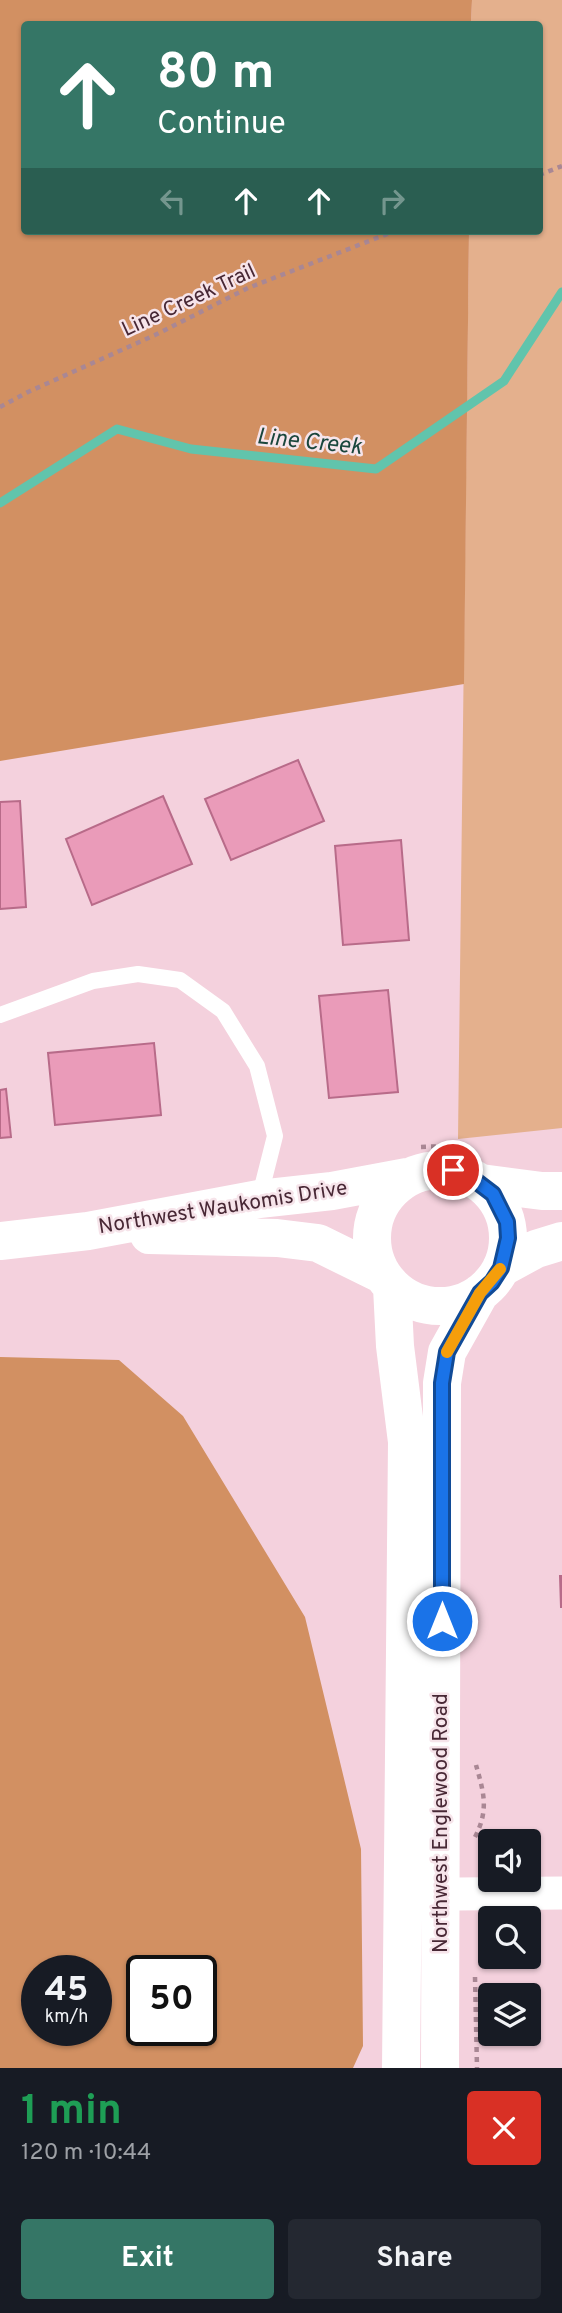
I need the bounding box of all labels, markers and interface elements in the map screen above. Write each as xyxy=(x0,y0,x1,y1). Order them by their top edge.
text: 80 m xyxy=(157,44,274,106)
icon: ahead xyxy=(42,49,133,140)
text: Continue xyxy=(157,105,286,145)
icon: left xyxy=(154,182,192,220)
icon: ahead xyxy=(227,182,265,220)
icon: ahead xyxy=(300,182,338,220)
icon: right xyxy=(373,182,411,220)
street label: Line Creek Trail xyxy=(118,258,260,344)
water label: Line Creek xyxy=(255,423,363,463)
pin xyxy=(423,1140,483,1200)
icon: arrive xyxy=(434,1151,472,1189)
street label: Northwest Waukomis Drive xyxy=(96,1175,350,1241)
position arrow xyxy=(405,1584,479,1658)
street label: Northwest Englewood Road xyxy=(428,1693,455,1953)
map controls xyxy=(478,1829,541,2046)
button: sound xyxy=(478,1829,541,1892)
button: search xyxy=(478,1906,541,1969)
speed limit sign: 50 xyxy=(126,1955,217,2046)
text: 45 xyxy=(45,1969,88,2013)
button: layers xyxy=(478,1983,541,2046)
text: km/h xyxy=(45,2006,88,2029)
text: 1 min xyxy=(21,2086,122,2139)
button: close xyxy=(467,2091,541,2165)
text: 120 m · 10:44 xyxy=(21,2139,151,2168)
button: Exit xyxy=(21,2219,274,2299)
button: Share xyxy=(288,2219,541,2299)

